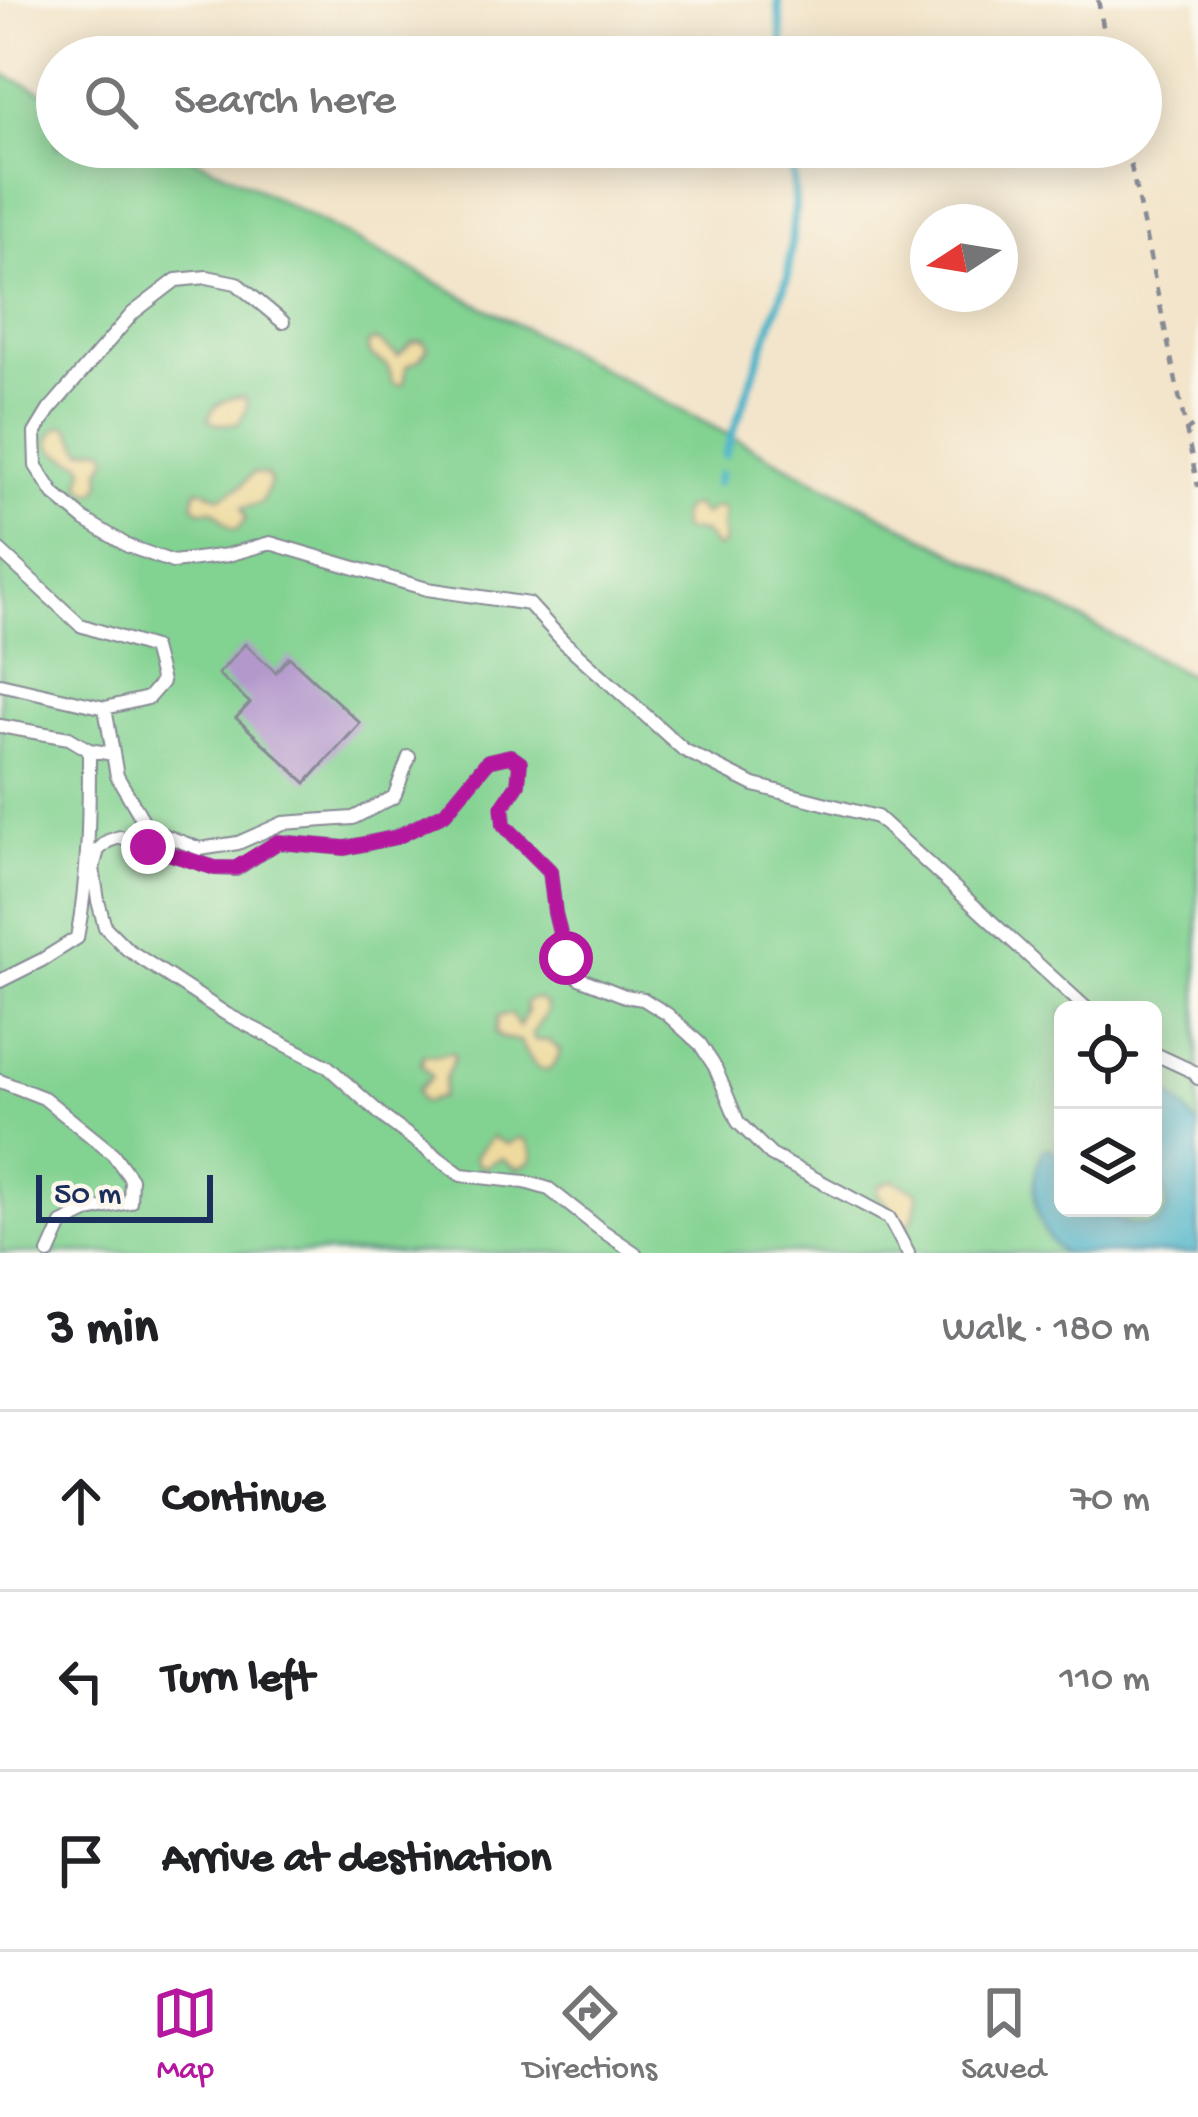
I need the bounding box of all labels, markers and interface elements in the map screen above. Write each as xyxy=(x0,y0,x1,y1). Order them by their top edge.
search box xyxy=(36,36,1162,168)
icon: search xyxy=(78,69,144,135)
text: Search here xyxy=(174,76,396,129)
north arrow xyxy=(910,204,1018,312)
route end xyxy=(121,820,175,874)
route start xyxy=(539,931,593,985)
map controls xyxy=(1054,1001,1162,1217)
button: locate xyxy=(1054,1001,1162,1109)
button: layers xyxy=(1054,1109,1162,1217)
scale bar xyxy=(36,1169,213,1222)
text: 50 m xyxy=(54,1177,121,1215)
text: 3 min xyxy=(48,1301,158,1361)
text: Walk · 180 m xyxy=(942,1308,1150,1354)
icon: ahead xyxy=(48,1468,114,1534)
text: Continue xyxy=(162,1474,325,1527)
text: 70 m xyxy=(1071,1478,1150,1524)
icon: left xyxy=(48,1648,114,1714)
text: Turn left xyxy=(162,1654,314,1707)
text: 110 m xyxy=(1059,1658,1150,1704)
icon: arrive xyxy=(48,1828,114,1894)
text: Arrive at destination xyxy=(162,1834,551,1887)
tab: Map xyxy=(152,1980,218,2090)
tab: Directions xyxy=(523,1980,657,2090)
tab: Saved xyxy=(961,1980,1046,2090)

